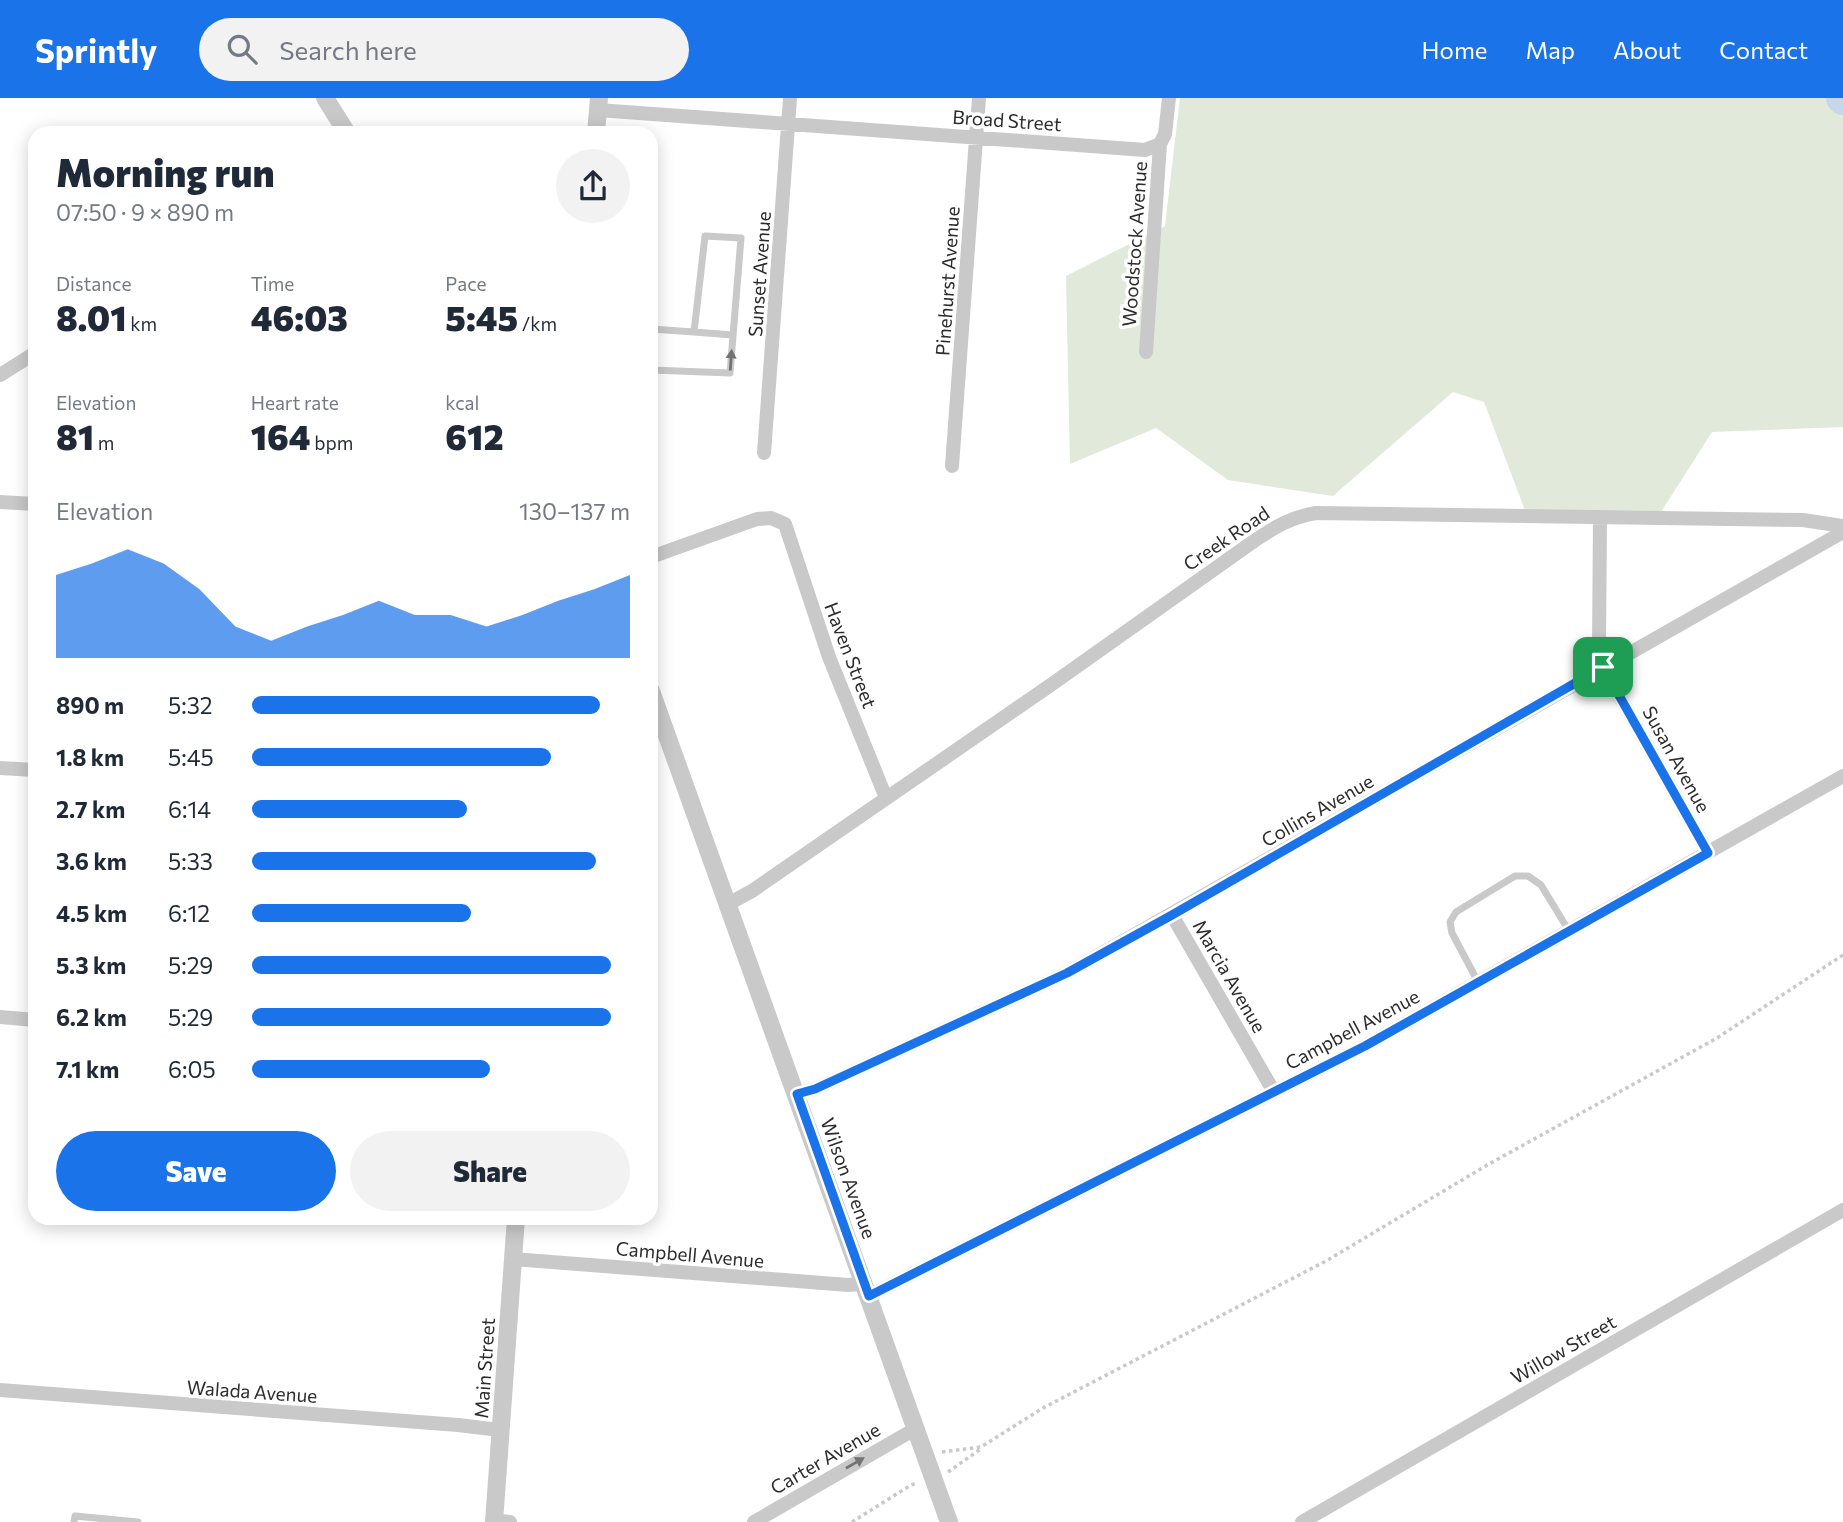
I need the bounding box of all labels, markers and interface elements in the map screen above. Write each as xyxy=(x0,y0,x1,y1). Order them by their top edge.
search box xyxy=(199,18,689,81)
text: Sprintly xyxy=(35,29,157,70)
icon: search xyxy=(223,30,261,68)
text: Search here xyxy=(279,34,417,65)
text: Home xyxy=(1422,35,1488,64)
text: Map xyxy=(1526,35,1575,64)
text: About xyxy=(1613,35,1681,64)
text: Contact xyxy=(1719,35,1808,64)
street label: Broad Street xyxy=(952,105,1062,135)
text: Morning run xyxy=(56,148,275,195)
button: share xyxy=(556,149,630,223)
street label: Woodstock Avenue xyxy=(1117,160,1151,328)
text: 07:50 · 9 × 890 m xyxy=(56,198,234,226)
street label: Pinehurst Avenue xyxy=(930,205,964,357)
street label: Sunset Avenue xyxy=(743,210,775,338)
text: Distance xyxy=(56,272,132,295)
text: Time xyxy=(251,272,294,295)
text: Pace xyxy=(445,272,487,295)
text: 8.01 xyxy=(56,295,127,338)
text: 46:03 xyxy=(251,295,348,338)
text: 5:45 xyxy=(445,295,518,338)
text: km xyxy=(127,312,157,335)
text: /km xyxy=(518,312,557,335)
one-way arrow xyxy=(726,349,737,371)
text: Elevation xyxy=(56,391,136,414)
text: Heart rate xyxy=(251,391,339,414)
text: kcal xyxy=(445,391,479,414)
text: 81 xyxy=(56,414,94,457)
text: 164 xyxy=(251,414,311,457)
text: 612 xyxy=(445,414,504,457)
text: m xyxy=(94,431,114,454)
text: bpm xyxy=(311,431,353,454)
text: Elevation xyxy=(56,497,153,525)
text: 130–137 m xyxy=(519,497,630,525)
street label: Creek Road xyxy=(1179,501,1273,575)
street label: Haven Street xyxy=(820,599,882,711)
pin xyxy=(1573,637,1633,697)
icon: arrive xyxy=(1584,648,1622,686)
text: 890 m xyxy=(56,691,124,719)
text: 5:32 xyxy=(168,691,212,719)
street label: Susan Avenue xyxy=(1638,702,1716,816)
text: 1.8 km xyxy=(56,743,124,771)
text: 5:45 xyxy=(168,743,214,771)
street label: Collins Avenue xyxy=(1257,769,1377,851)
text: 2.7 km xyxy=(56,795,125,823)
text: 6:14 xyxy=(168,795,211,823)
text: 3.6 km xyxy=(56,847,127,875)
text: 5:33 xyxy=(168,847,213,875)
text: 4.5 km xyxy=(56,899,127,927)
text: 6:12 xyxy=(168,899,210,927)
street label: Marcia Avenue xyxy=(1188,916,1272,1036)
text: 5.3 km xyxy=(56,951,126,979)
text: 5:29 xyxy=(168,951,213,979)
street label: Campbell Avenue xyxy=(1281,984,1423,1074)
text: 6.2 km xyxy=(56,1003,127,1031)
text: 5:29 xyxy=(168,1003,213,1031)
text: 7.1 km xyxy=(56,1055,119,1083)
text: 6:05 xyxy=(168,1055,216,1083)
street label: Wilson Avenue xyxy=(816,1114,882,1242)
button: Save xyxy=(56,1131,336,1211)
button: Share xyxy=(350,1131,630,1211)
street label: Campbell Avenue xyxy=(615,1236,765,1272)
street label: Willow Street xyxy=(1506,1310,1620,1388)
street label: Main Street xyxy=(469,1317,499,1419)
street label: Walada Avenue xyxy=(186,1375,318,1407)
street label: Carter Avenue xyxy=(766,1417,884,1499)
one-way arrow xyxy=(846,1457,865,1469)

